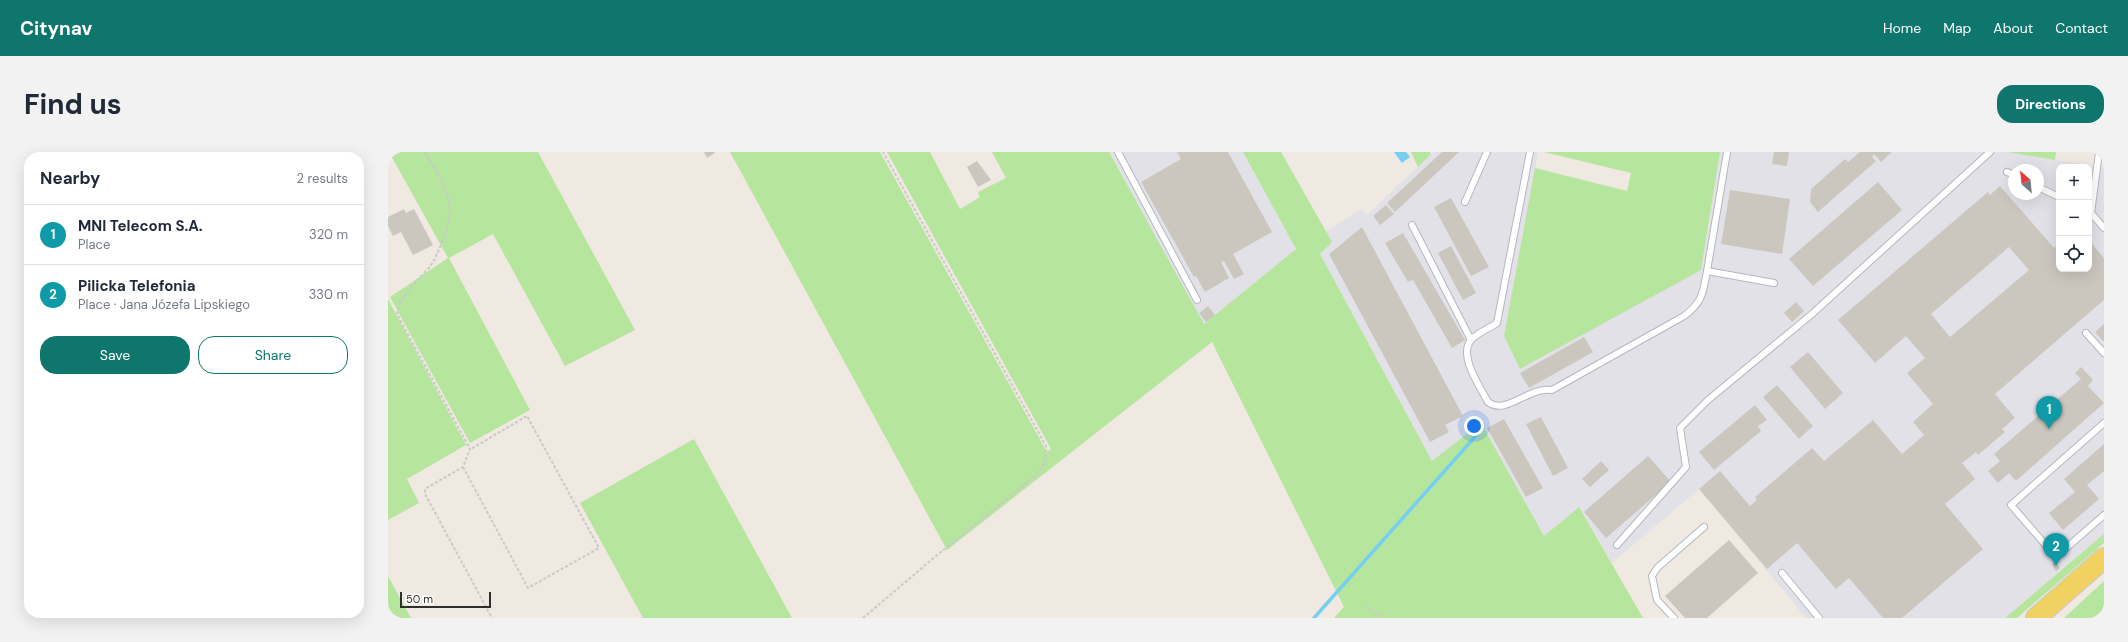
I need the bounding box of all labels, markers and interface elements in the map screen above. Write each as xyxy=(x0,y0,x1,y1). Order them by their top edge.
text: Citynav xyxy=(20,16,92,41)
text: Home xyxy=(1883,19,1921,37)
text: Map xyxy=(1943,19,1971,37)
text: About xyxy=(1993,19,2033,37)
text: Contact xyxy=(2055,19,2108,37)
button: Directions xyxy=(1997,85,2104,123)
text: Find us xyxy=(24,86,122,123)
north arrow xyxy=(2008,164,2044,200)
map controls xyxy=(2056,164,2092,272)
button: + xyxy=(2056,164,2092,200)
text: Nearby xyxy=(40,167,100,189)
text: 2 results xyxy=(297,170,348,187)
button: − xyxy=(2056,200,2092,236)
text: MNI Telecom S.A. xyxy=(78,216,203,236)
text: 1 xyxy=(51,226,55,243)
text: 320 m xyxy=(309,226,348,243)
text: Place xyxy=(78,236,110,253)
button: locate xyxy=(2056,236,2092,272)
text: Pilicka Telefonia xyxy=(78,276,195,296)
text: 2 xyxy=(49,286,57,303)
text: 330 m xyxy=(309,286,348,303)
text: Place · Jana Józefa Lipskiego xyxy=(78,296,250,313)
button: Save xyxy=(40,336,190,374)
button: Share xyxy=(198,336,348,374)
pin: 1 xyxy=(2036,396,2062,429)
your location xyxy=(1464,416,1484,436)
pin: 2 xyxy=(2043,533,2069,566)
scale bar xyxy=(400,590,491,609)
text: 50 m xyxy=(406,592,433,606)

